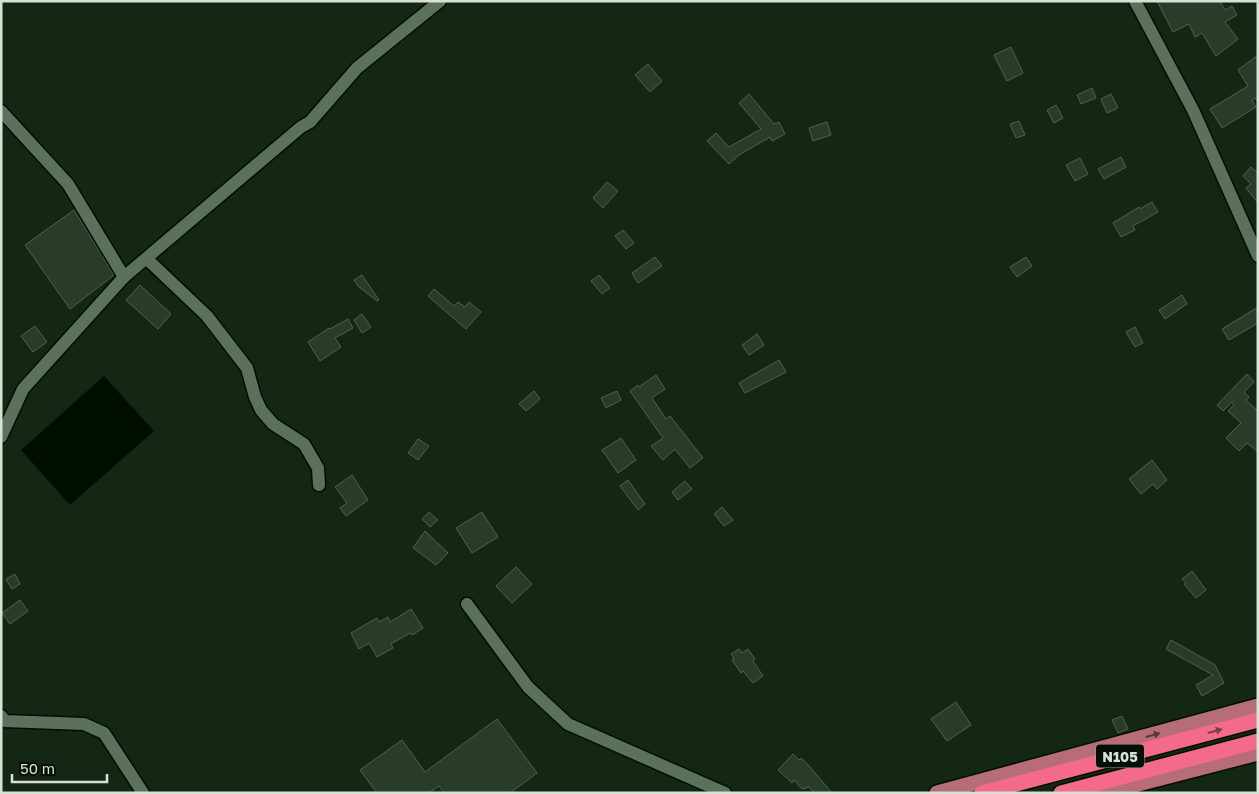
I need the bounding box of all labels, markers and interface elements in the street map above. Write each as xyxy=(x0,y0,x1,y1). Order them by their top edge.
one-way arrow xyxy=(1207,727,1222,735)
one-way arrow xyxy=(1146,730,1161,738)
road number: N105 xyxy=(1096,744,1144,768)
scale bar xyxy=(12,752,108,784)
text: 50 m xyxy=(20,759,55,777)

